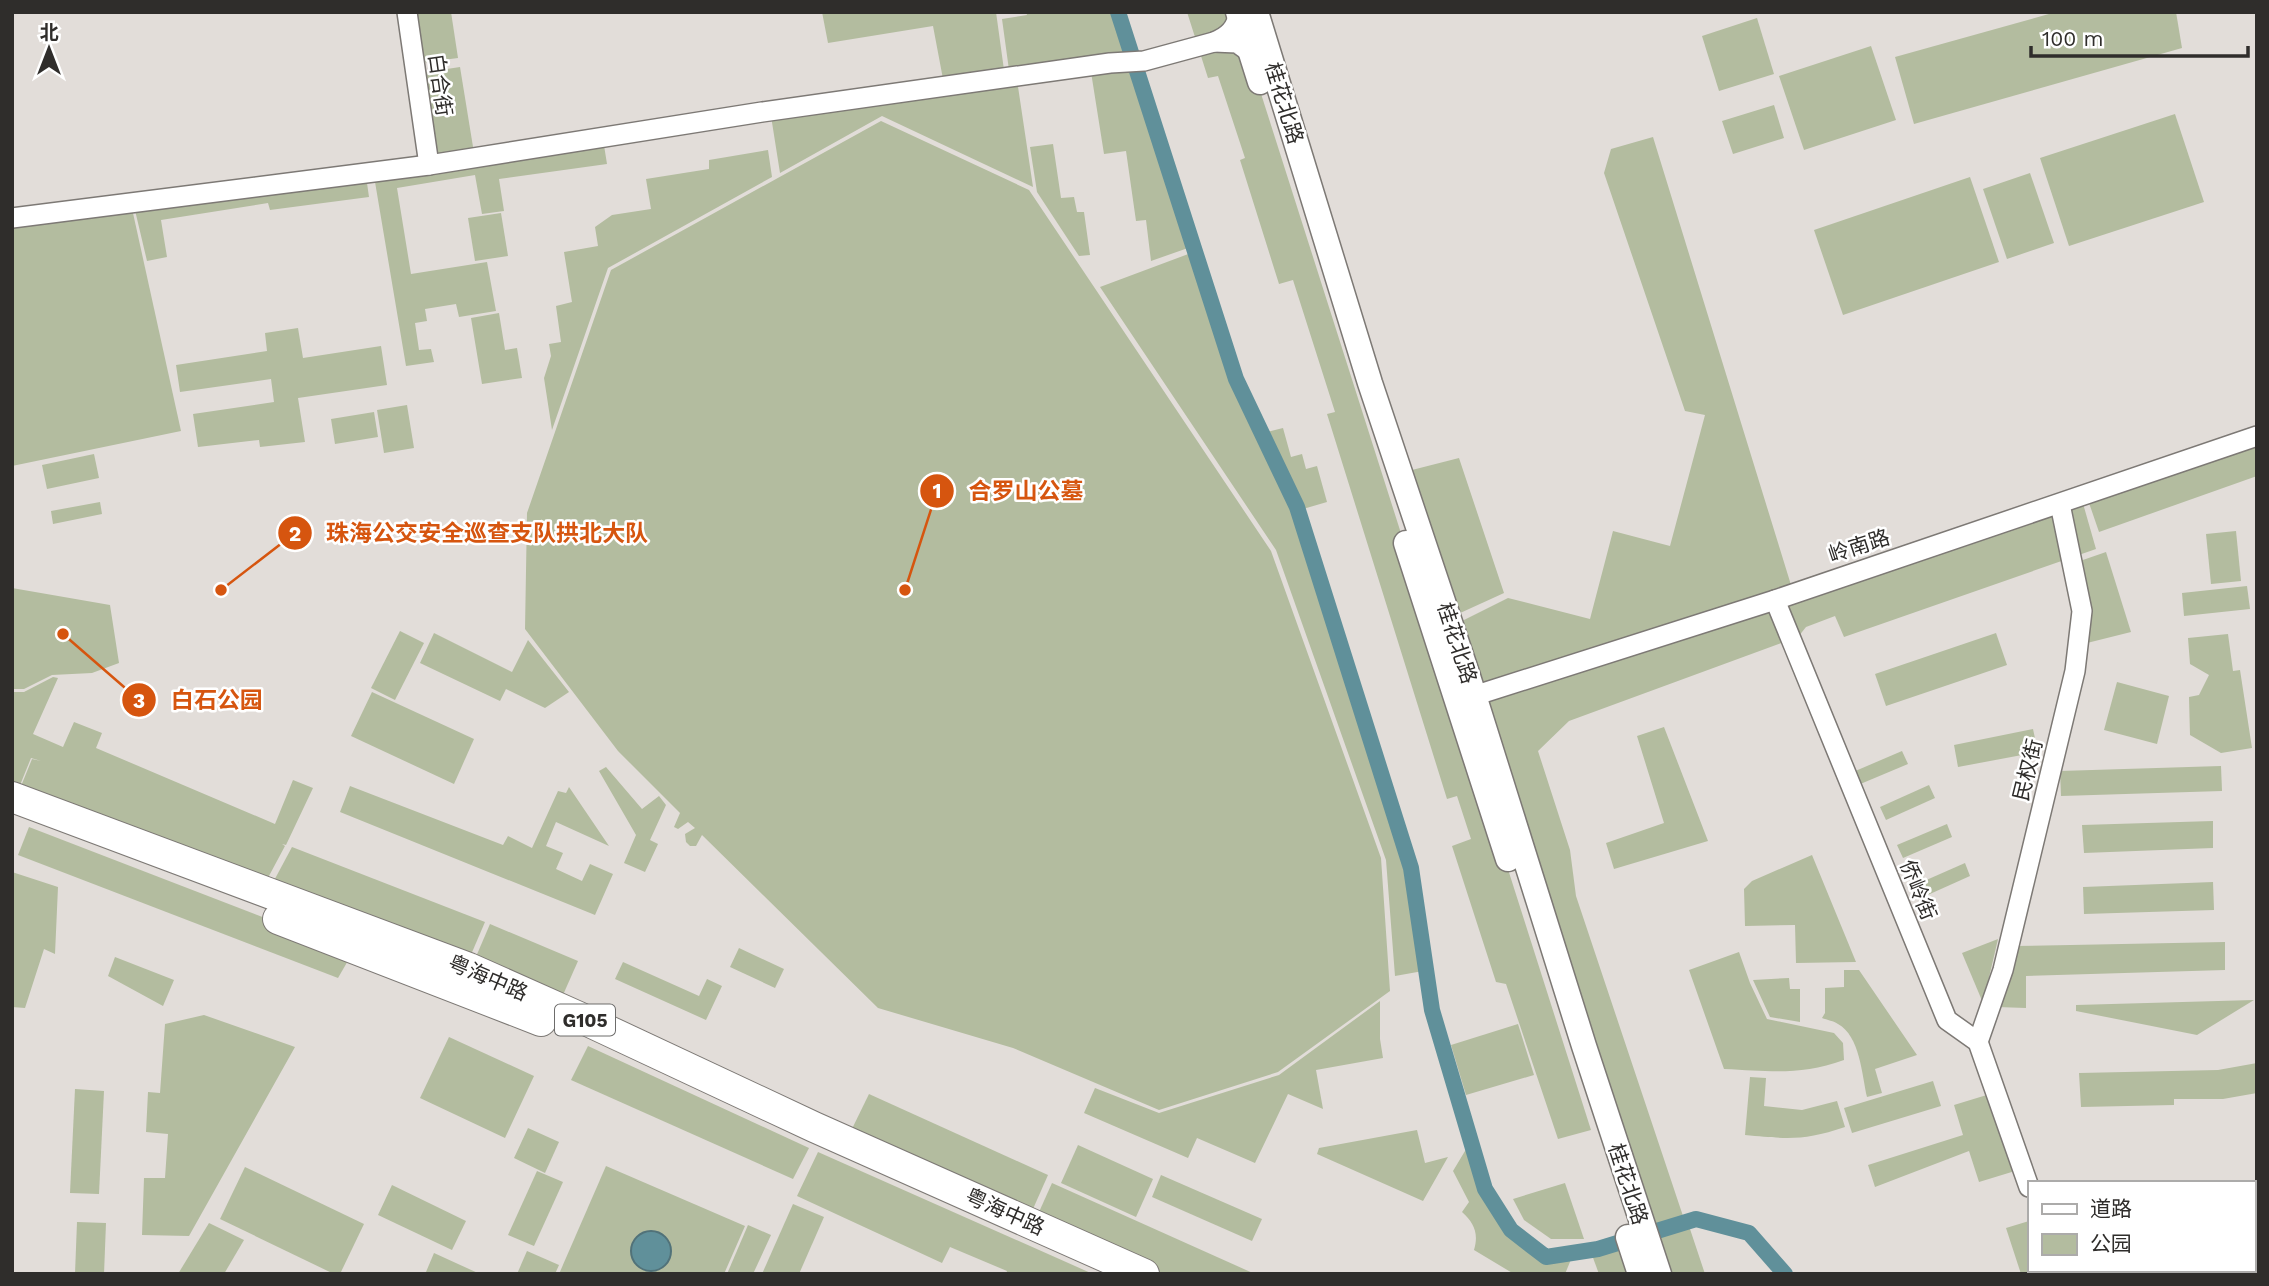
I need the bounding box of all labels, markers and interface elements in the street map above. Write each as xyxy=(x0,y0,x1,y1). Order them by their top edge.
north arrow xyxy=(14,14,84,84)
scale bar xyxy=(2031,14,2248,58)
text: 北 xyxy=(39,21,59,44)
text: 100 m xyxy=(2042,26,2104,51)
street label: 白合街 xyxy=(424,52,457,118)
street label: 桂花北路 xyxy=(1260,59,1309,147)
callout: 合罗山公墓 xyxy=(920,469,1098,513)
text: 1 xyxy=(932,478,942,503)
text: 合罗山公墓 xyxy=(969,478,1084,505)
callout: 珠海公交安全巡查支队拱北大队 xyxy=(277,511,662,555)
text: 珠海公交安全巡查支队拱北大队 xyxy=(326,520,648,547)
text: 2 xyxy=(289,521,301,546)
street label: 岭南路 xyxy=(1825,524,1893,567)
street label: 桂花北路 xyxy=(1433,599,1482,687)
callout: 白石公园 xyxy=(122,678,277,722)
text: 白石公园 xyxy=(171,687,263,714)
text: 3 xyxy=(133,688,145,713)
street label: 民权街 xyxy=(2008,736,2047,803)
street label: 侨岭街 xyxy=(1895,856,1942,924)
street label: 粤海中路 xyxy=(445,950,532,1005)
road number: G105 xyxy=(555,1004,615,1036)
street label: 桂花北路 xyxy=(1604,1140,1653,1228)
legend xyxy=(2028,1181,2255,1272)
street label: 粤海中路 xyxy=(962,1183,1049,1240)
text: 道路 xyxy=(2090,1196,2132,1221)
text: 公园 xyxy=(2090,1231,2132,1256)

